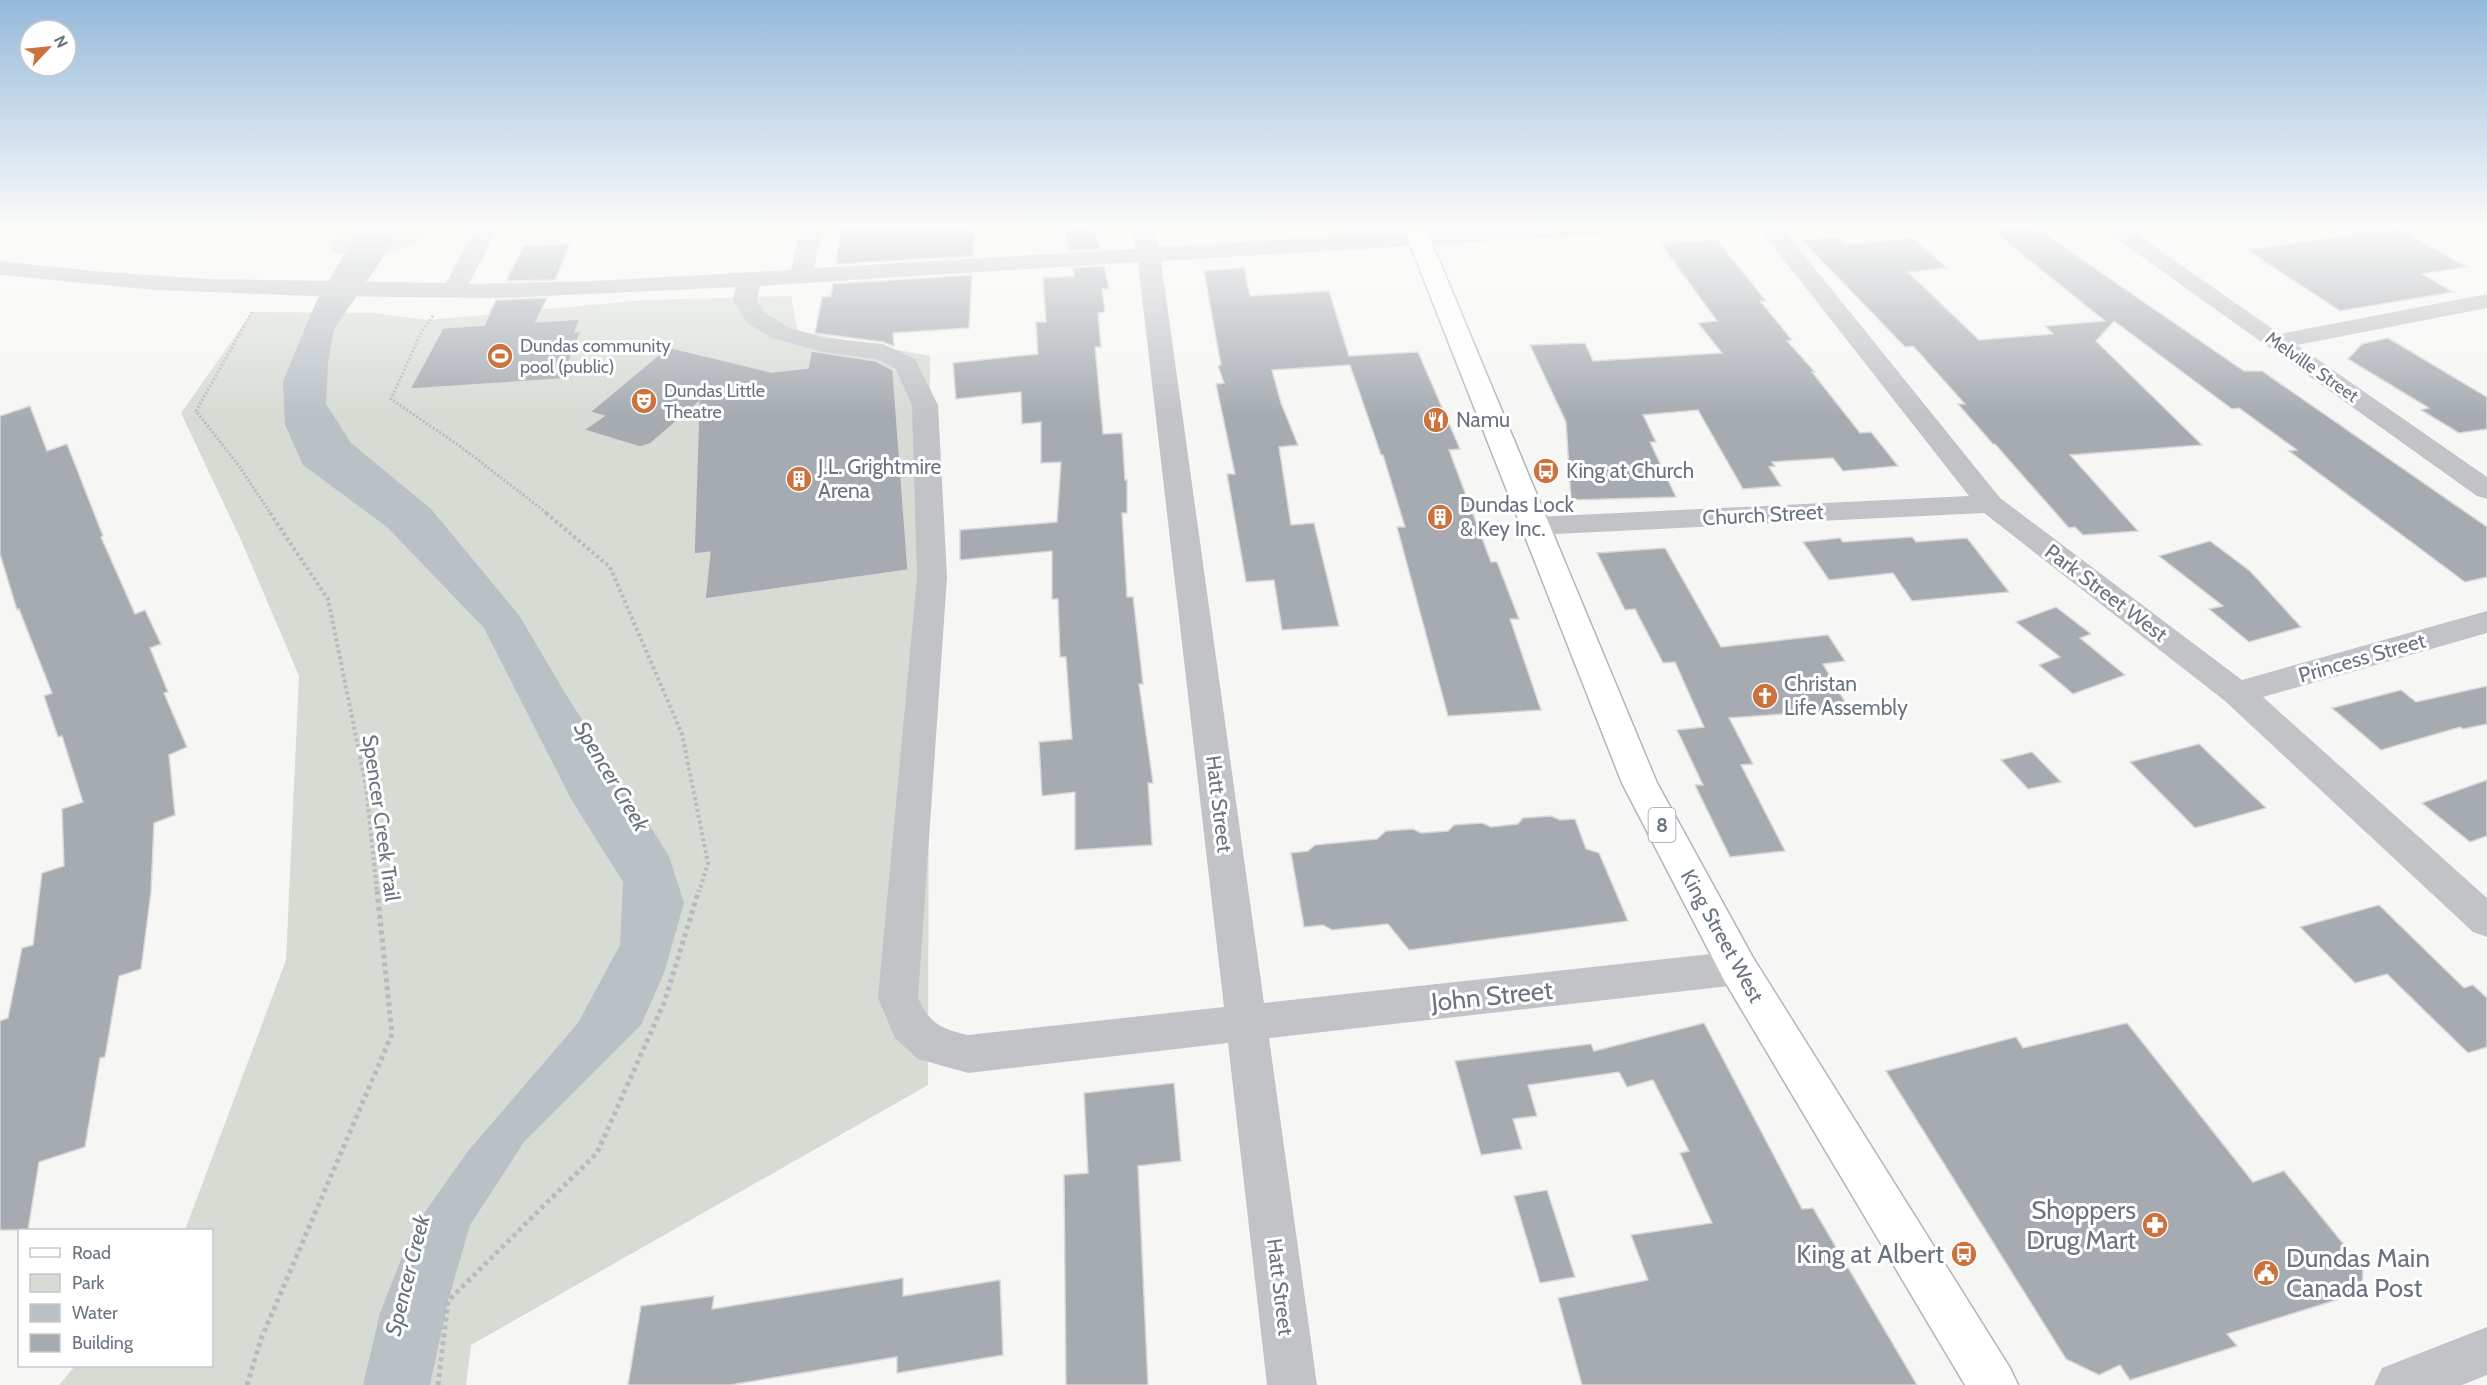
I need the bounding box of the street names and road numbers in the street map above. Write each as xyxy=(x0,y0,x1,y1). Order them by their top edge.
street label: Melville Street xyxy=(2261,327,2363,407)
street label: Church Street xyxy=(1702,499,1824,530)
street label: Park Street West xyxy=(2040,538,2172,647)
street label: Princess Street xyxy=(2295,627,2428,688)
street label: Spencer Creek Trail xyxy=(357,733,406,903)
street label: Hatt Street xyxy=(1201,754,1238,854)
road number: 8 xyxy=(1648,808,1676,842)
street label: King Street West xyxy=(1676,865,1769,1007)
street label: John Street xyxy=(1429,974,1555,1018)
street label: Hatt Street xyxy=(1262,1237,1299,1337)

